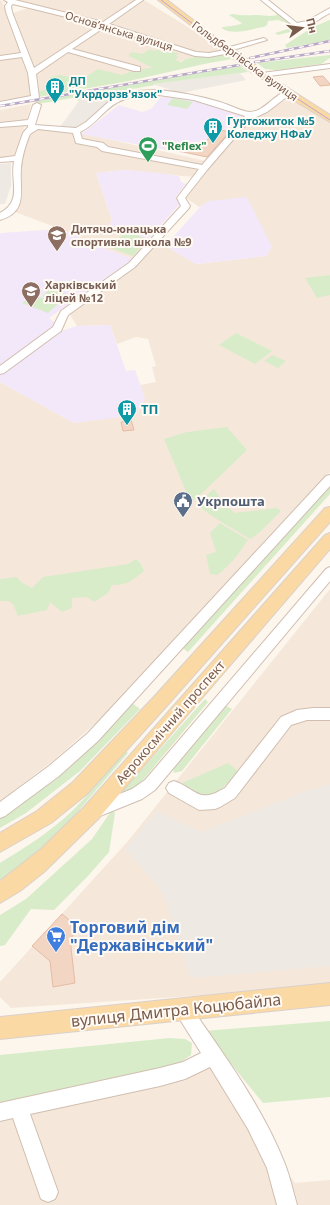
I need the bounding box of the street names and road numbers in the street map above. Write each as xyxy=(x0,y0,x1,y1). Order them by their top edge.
street label: Основ’янська вулиця xyxy=(63,7,175,54)
street label: Гольдбергівська вулиця xyxy=(189,17,301,104)
street label: Аерокосмічний проспект xyxy=(111,656,229,788)
street label: вулиця Дмитра Коцюбайла xyxy=(70,988,282,1032)

